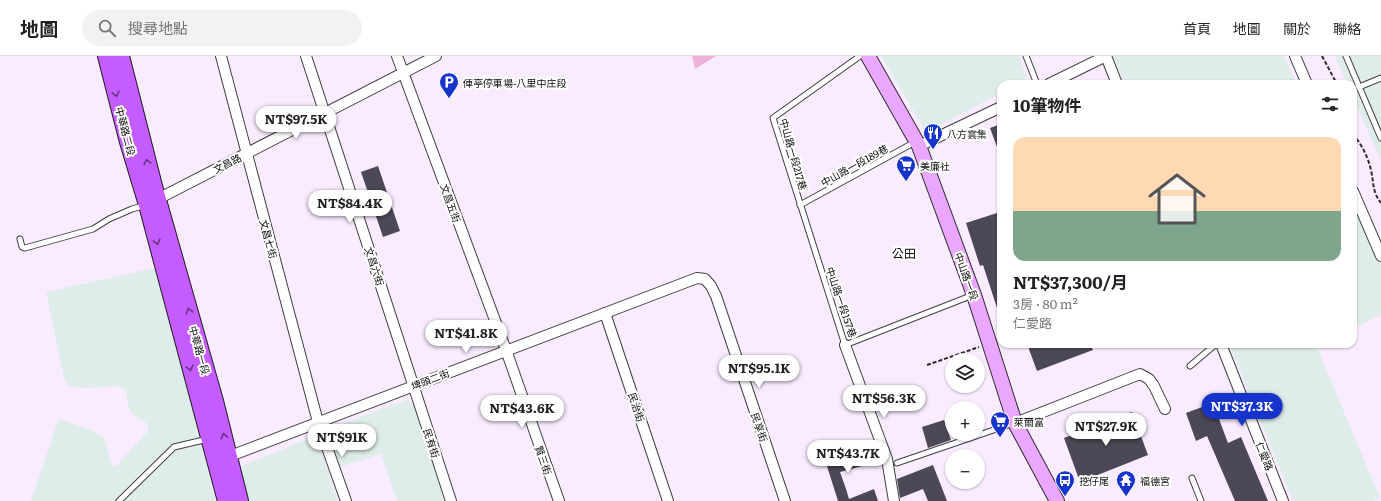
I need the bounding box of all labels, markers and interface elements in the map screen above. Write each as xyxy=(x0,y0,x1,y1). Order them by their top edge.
search box xyxy=(82,10,362,46)
text: 地圖 xyxy=(20,14,58,42)
text: 搜尋地點 xyxy=(128,16,188,39)
icon: search xyxy=(96,17,118,39)
text: 首頁 xyxy=(1183,18,1211,38)
text: 地圖 xyxy=(1233,18,1261,38)
text: 關於 xyxy=(1283,18,1311,38)
text: 聯絡 xyxy=(1333,18,1361,38)
parking icon: 俥亭停車場-八里中庄段 xyxy=(438,71,460,99)
place label: 俥亭停車場-八里中庄段 xyxy=(462,75,567,90)
one-way arrow xyxy=(111,90,120,97)
text: 10筆物件 xyxy=(1013,92,1082,117)
icon: filters xyxy=(1319,93,1341,115)
street label: 中華路二段 xyxy=(112,105,140,157)
pin: NT$97.5K xyxy=(255,106,337,140)
text: NT$97.5K xyxy=(265,109,327,128)
street label: 中山路一段217巷 xyxy=(777,116,811,192)
restaurant icon: 八方雲集 xyxy=(922,122,944,150)
place label: 八方雲集 xyxy=(947,126,987,141)
street label: 中山路一段189巷 xyxy=(818,140,890,190)
street label: 文昌路 xyxy=(210,150,244,176)
supermarket icon: 美廉社 xyxy=(895,154,917,182)
one-way arrow xyxy=(144,158,152,165)
place label: 美廉社 xyxy=(920,158,950,173)
icon: home xyxy=(1141,163,1213,235)
street label: 文昌五街 xyxy=(437,182,465,224)
pin: NT$84.4K xyxy=(309,190,391,224)
text: NT$84.4K xyxy=(317,193,383,212)
street label: 文昌七街 xyxy=(257,218,281,260)
one-way arrow xyxy=(152,239,161,246)
district label: 公田 xyxy=(892,244,916,262)
street label: 文昌六街 xyxy=(362,245,388,287)
street label: 中山路一段 xyxy=(951,250,983,302)
street label: 中山路一段157巷 xyxy=(823,264,861,340)
text: NT$37,300/月 xyxy=(1013,269,1128,294)
text: 3房 · 80 m² xyxy=(1013,294,1078,313)
one-way arrow xyxy=(185,307,194,314)
text: 仁愛路 xyxy=(1013,313,1052,332)
pin: NT$41.8K xyxy=(425,320,507,354)
text: NT$41.8K xyxy=(434,323,498,342)
street label: 中華路一段 xyxy=(186,324,214,376)
map controls xyxy=(945,353,985,489)
button: layers xyxy=(945,353,985,393)
pin: NT$95.1K xyxy=(718,355,800,389)
text: NT$95.1K xyxy=(728,358,790,377)
one-way arrow xyxy=(185,364,194,371)
street label: 埤頭二街 xyxy=(409,365,451,393)
pin: NT$56.3K xyxy=(843,385,925,419)
text: NT$56.3K xyxy=(852,388,916,407)
street label: 民治街 xyxy=(625,390,649,424)
pin: NT$37.3K xyxy=(1201,393,1283,427)
pin: NT$43.6K xyxy=(481,395,563,429)
text: NT$37.3K xyxy=(1211,396,1273,415)
text: NT$43.6K xyxy=(489,398,555,417)
button: + xyxy=(945,401,985,441)
street label: 民享街 xyxy=(748,410,772,444)
supermarket icon: 萊爾富 xyxy=(989,410,1011,438)
pin: NT$27.9K xyxy=(1065,413,1147,447)
place label: 萊爾富 xyxy=(1014,414,1044,429)
text: NT$27.9K xyxy=(1075,416,1137,435)
pin: NT$91K xyxy=(309,424,375,458)
street label: 民有街 xyxy=(420,426,444,460)
text: NT$91K xyxy=(316,427,368,446)
one-way arrow xyxy=(220,433,228,439)
street label: 仁愛路 xyxy=(1252,439,1278,473)
pin: NT$43.7K xyxy=(807,440,889,474)
street label: 賢三街 xyxy=(532,443,556,477)
text: NT$43.7K xyxy=(816,443,880,462)
button: − xyxy=(945,449,985,489)
bus stop icon: 挖仔尾 xyxy=(1054,469,1076,497)
temple icon: 福德宮 xyxy=(1115,469,1137,497)
place label: 挖仔尾 xyxy=(1079,473,1109,488)
place label: 福德宮 xyxy=(1140,473,1170,488)

